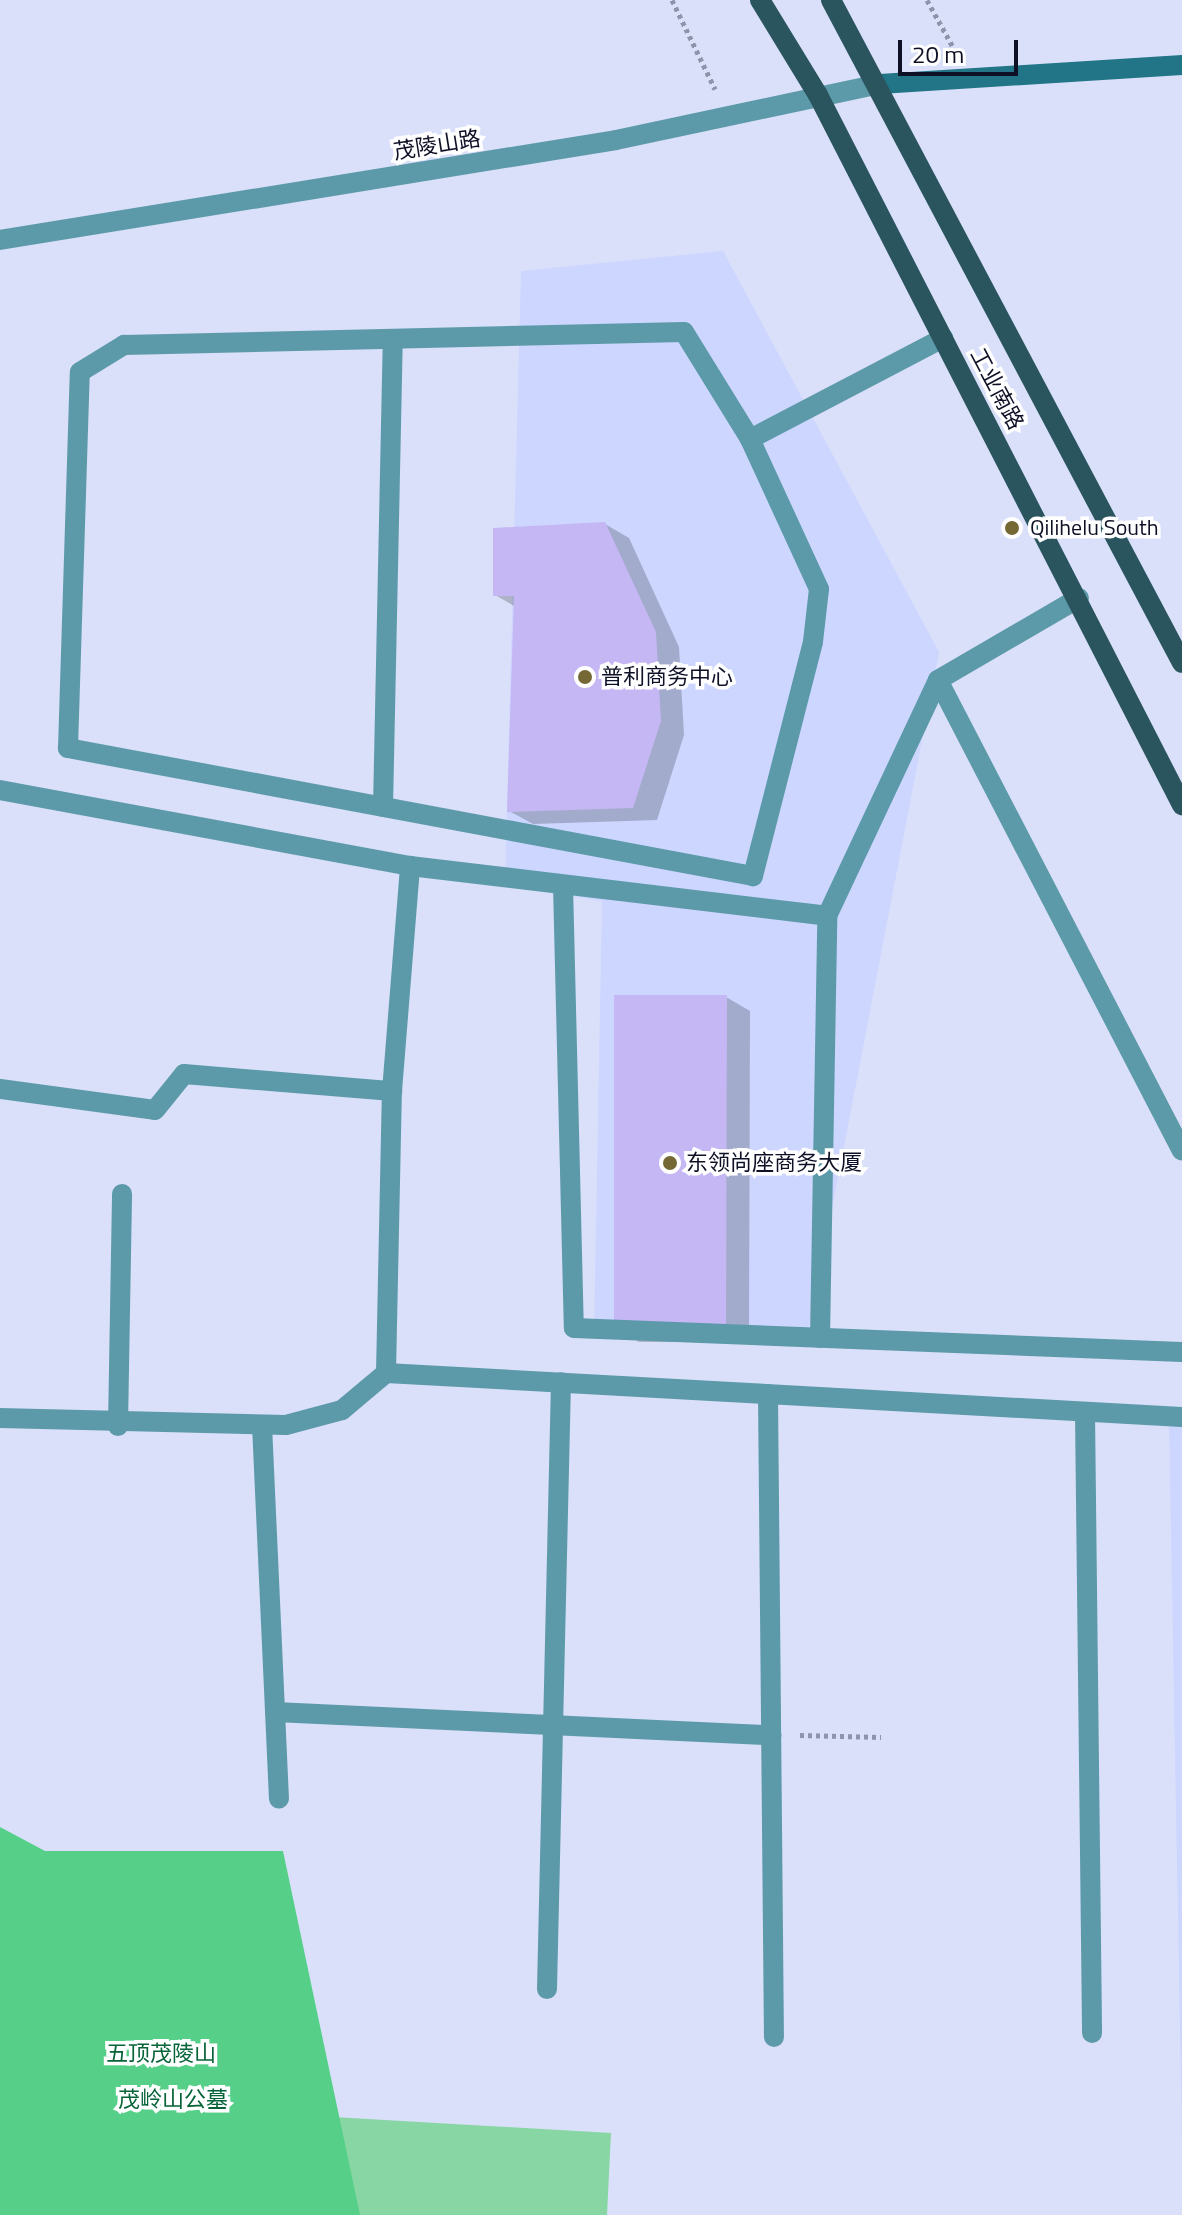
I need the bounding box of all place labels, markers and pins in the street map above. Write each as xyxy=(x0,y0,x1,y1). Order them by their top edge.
place label: Qilihelu South xyxy=(1030,515,1159,541)
marker: Qilihelu South xyxy=(1001,517,1023,539)
place label: 普利商务中心 xyxy=(601,664,733,690)
marker: 普利商务中心 xyxy=(576,668,594,686)
place label: 东领尚座商务大厦 xyxy=(686,1150,862,1176)
marker: 东领尚座商务大厦 xyxy=(661,1154,679,1172)

